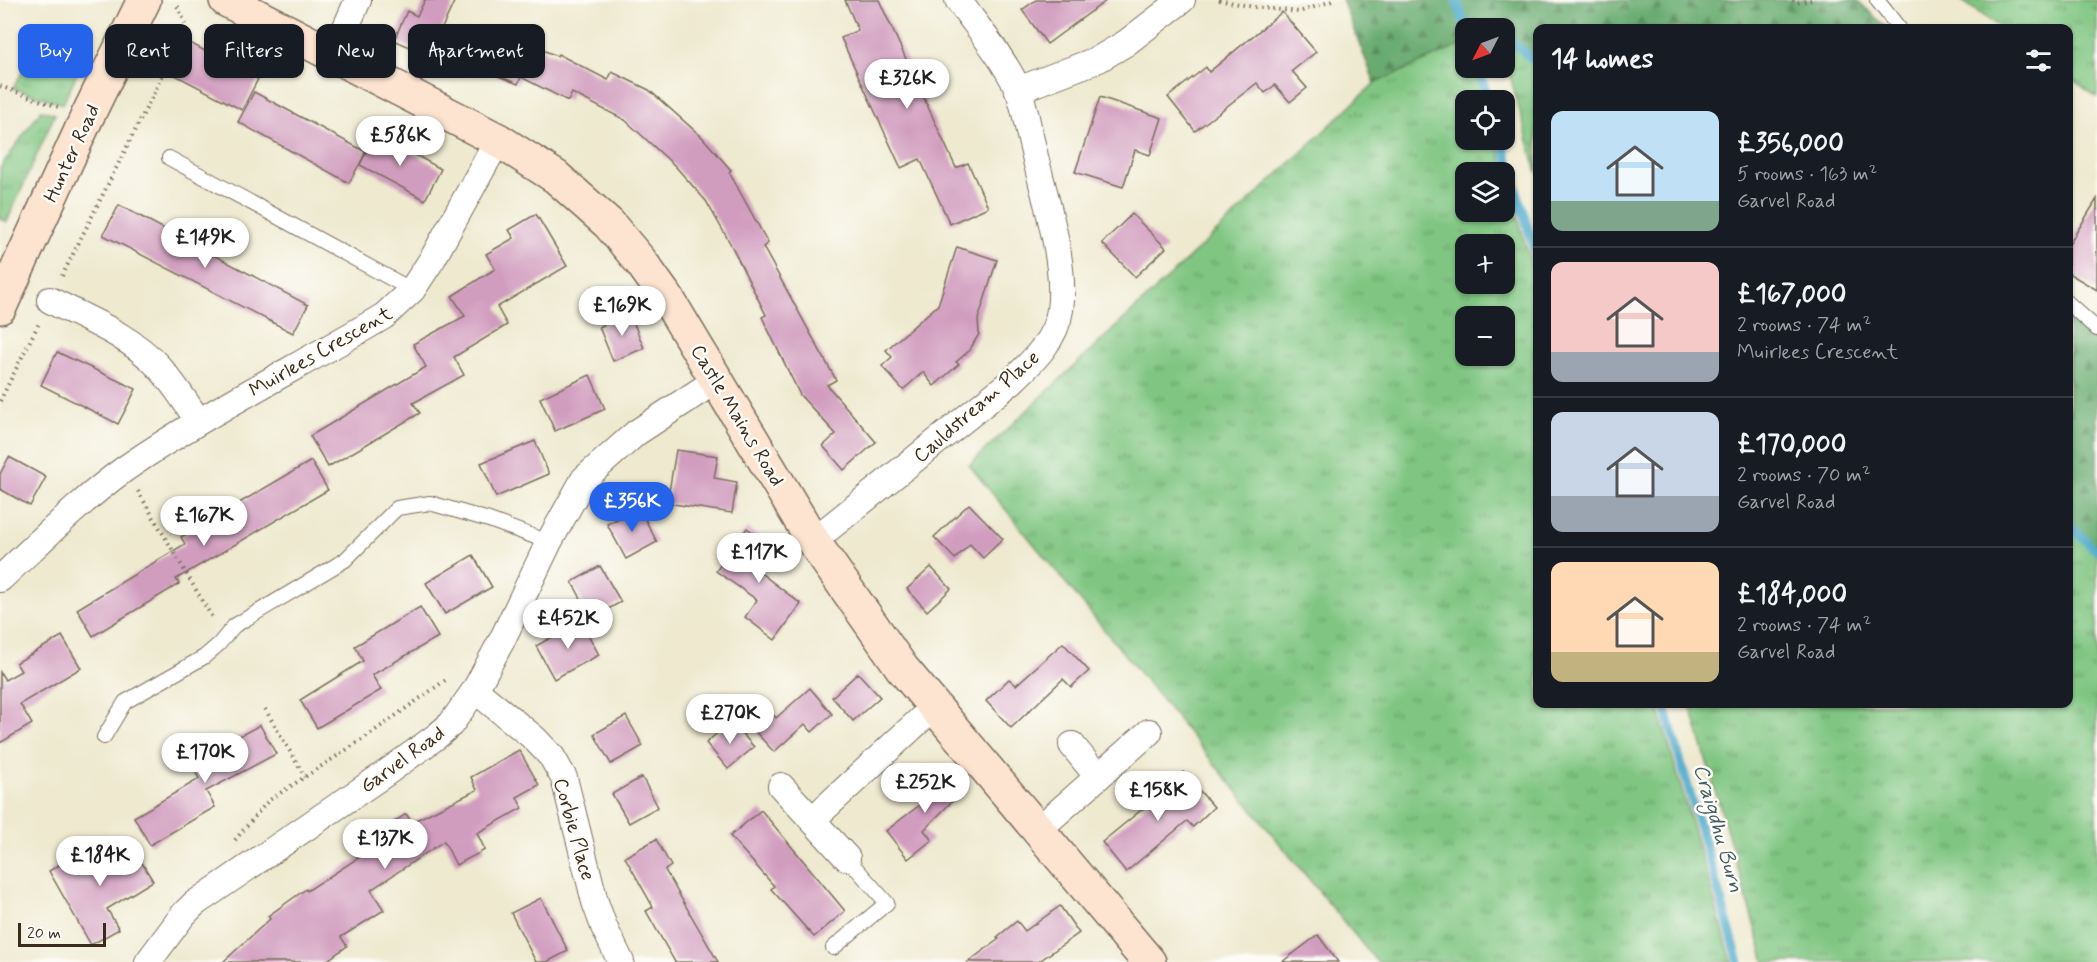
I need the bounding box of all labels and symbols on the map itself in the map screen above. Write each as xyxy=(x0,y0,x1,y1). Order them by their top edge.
north arrow xyxy=(1455,18,1515,78)
pin: £326K xyxy=(865,59,949,110)
street label: Hunter Road xyxy=(38,100,107,207)
pin: £586K xyxy=(358,116,442,167)
pin: £149K xyxy=(163,218,247,269)
pin: £169K xyxy=(580,286,664,337)
street label: Muirlees Crescent xyxy=(244,300,398,404)
street label: Castle Mains Road xyxy=(684,340,790,492)
street label: Cauldstream Place xyxy=(908,345,1046,469)
pin: £356K xyxy=(590,482,674,533)
pin: £167K xyxy=(162,496,246,547)
pin: £117K xyxy=(717,533,801,584)
pin: £452K xyxy=(526,599,610,650)
pin: £270K xyxy=(688,694,772,745)
street label: Garvel Road xyxy=(355,720,451,800)
pin: £170K xyxy=(163,733,247,784)
water label: Craigdhu Burn xyxy=(1684,761,1750,896)
pin: £252K xyxy=(883,763,967,814)
pin: £158K xyxy=(1116,771,1200,822)
street label: Corbie Place xyxy=(546,775,601,884)
pin: £137K xyxy=(343,819,427,870)
pin: £184K xyxy=(58,836,142,887)
scale bar xyxy=(18,920,106,948)

